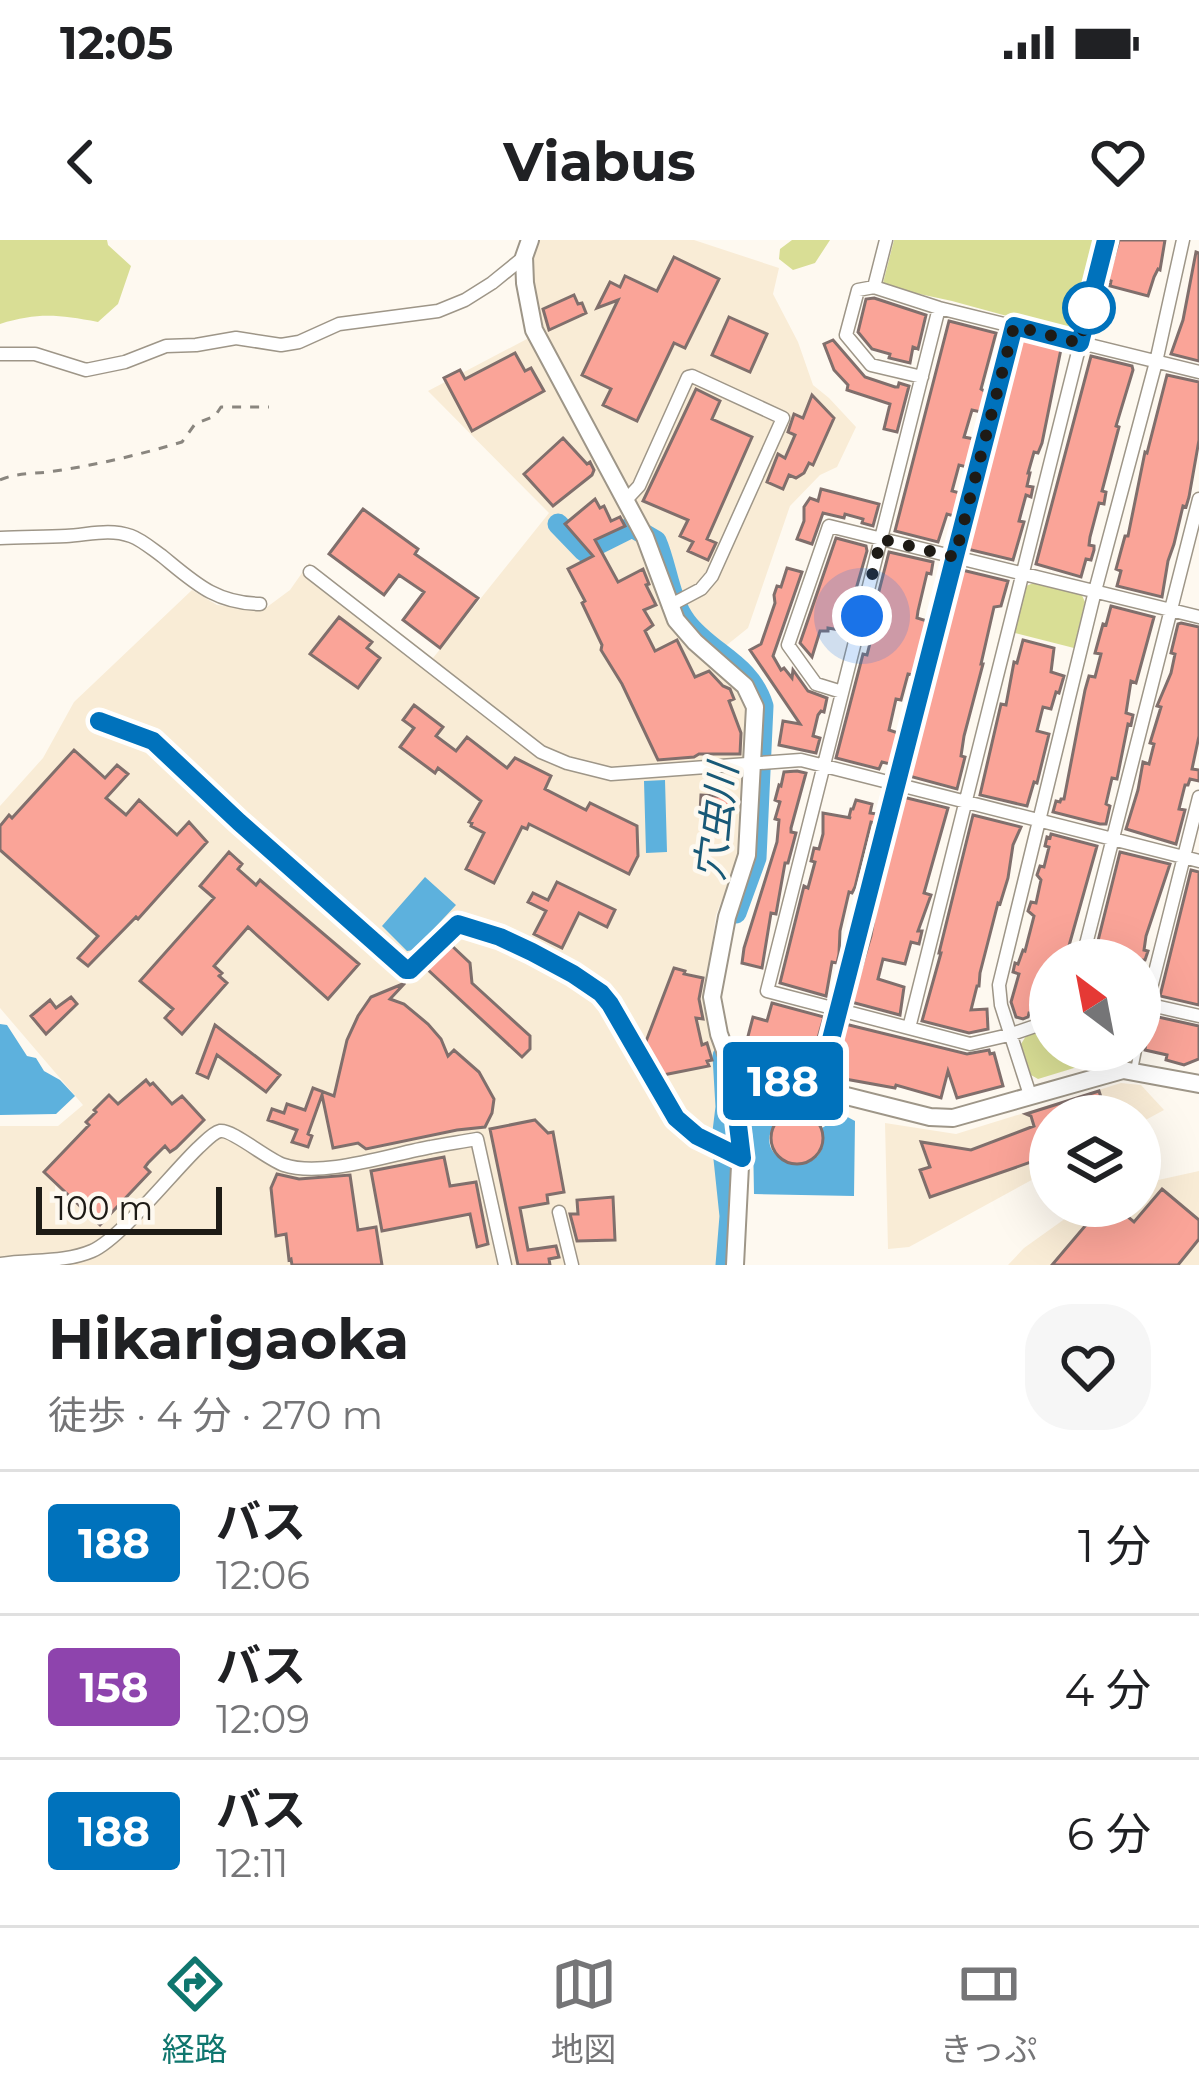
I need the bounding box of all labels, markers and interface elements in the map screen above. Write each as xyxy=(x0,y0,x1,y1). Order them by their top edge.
text: 12:05 xyxy=(60,15,173,70)
icon: back xyxy=(48,129,114,195)
text: Viabus xyxy=(503,129,696,195)
icon: heart xyxy=(1085,129,1151,195)
unlabelled marker xyxy=(1064,283,1114,333)
your location xyxy=(832,586,892,646)
water label: 穴虫川 xyxy=(685,757,747,883)
north arrow xyxy=(1029,939,1161,1071)
map controls xyxy=(1029,939,1161,1227)
line badge: 188 xyxy=(714,1042,852,1120)
text: 188 xyxy=(747,1055,819,1107)
button: layers xyxy=(1029,1095,1161,1227)
scale bar xyxy=(36,1181,222,1234)
text: 100 m xyxy=(54,1188,153,1228)
text: Hikarigaoka xyxy=(48,1304,409,1373)
button: heart xyxy=(1025,1304,1151,1430)
text: 徒歩 · 4 分 · 270 m xyxy=(48,1391,383,1439)
text: バス xyxy=(216,1494,306,1549)
text: 188 xyxy=(78,1517,150,1569)
text: 1 分 xyxy=(1078,1518,1151,1573)
text: 12:06 xyxy=(216,1551,310,1599)
text: バス xyxy=(216,1638,306,1693)
text: 158 xyxy=(79,1661,149,1713)
text: 4 分 xyxy=(1064,1662,1151,1717)
text: 12:09 xyxy=(216,1695,310,1743)
text: バス xyxy=(216,1782,306,1837)
text: 188 xyxy=(78,1805,150,1857)
text: 6 分 xyxy=(1067,1806,1151,1861)
text: 12:11 xyxy=(216,1839,289,1887)
tab: 経路 xyxy=(162,1951,228,2071)
tab: 地図 xyxy=(551,1951,617,2071)
tab: きっぷ xyxy=(940,1951,1037,2071)

